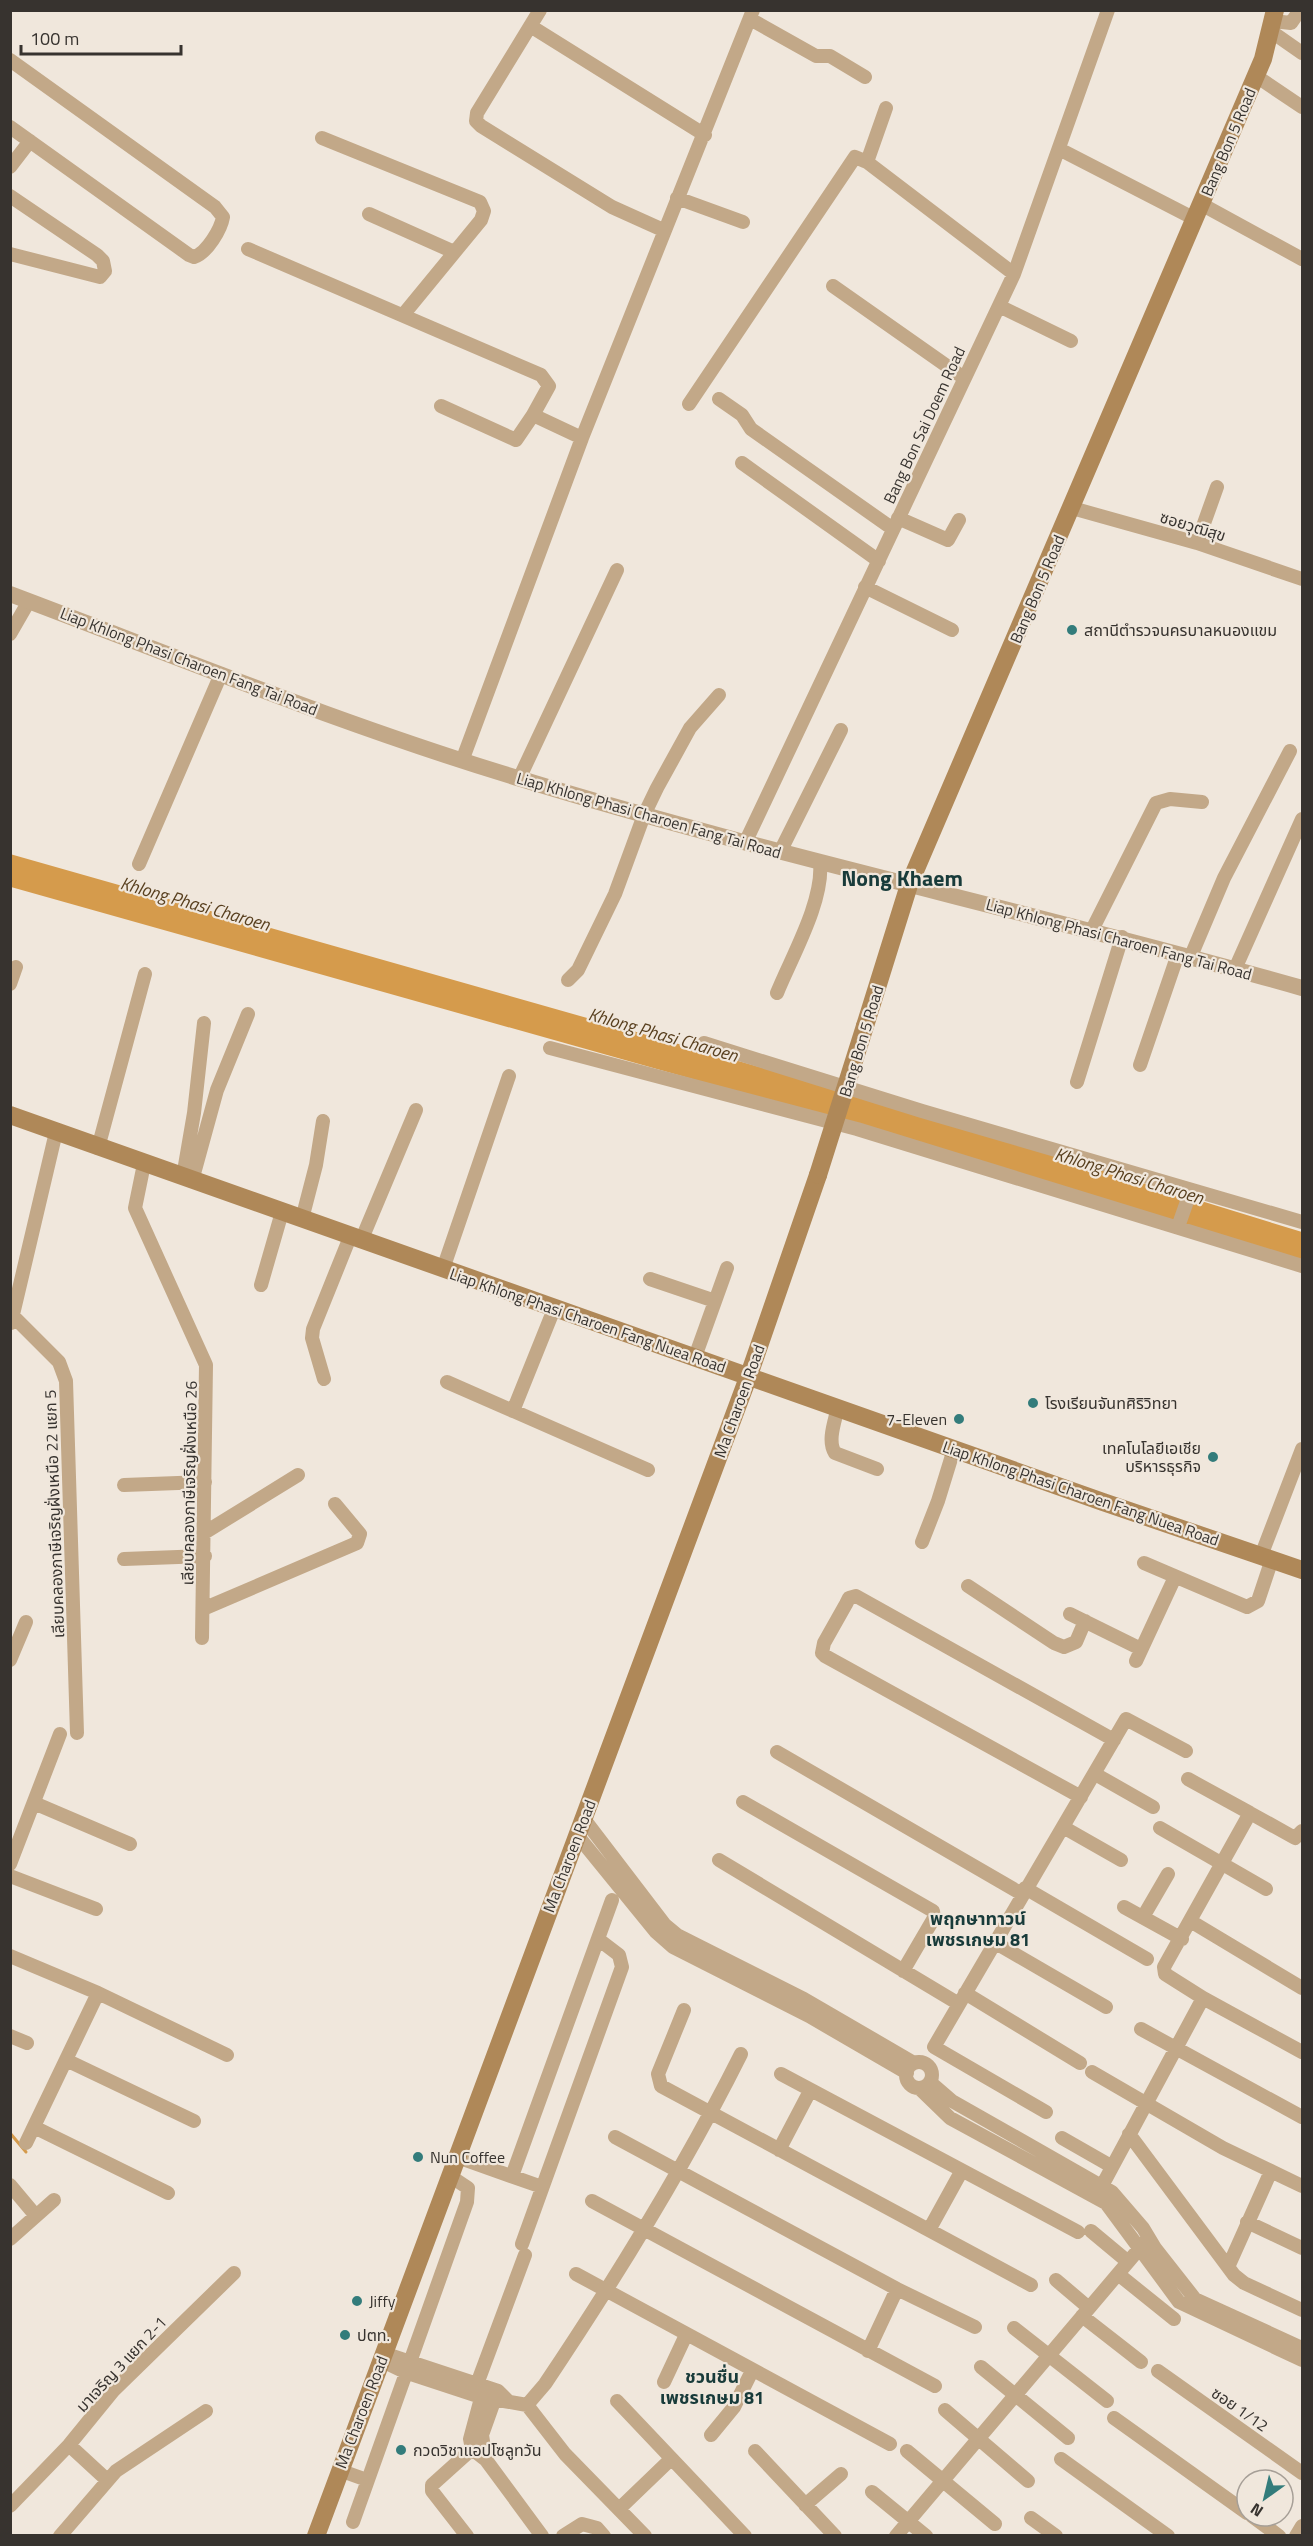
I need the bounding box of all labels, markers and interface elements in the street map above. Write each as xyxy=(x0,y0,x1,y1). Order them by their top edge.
scale bar xyxy=(21,18,182,56)
text: 100 m xyxy=(30,25,79,52)
street label: Bang Bon 5 Road xyxy=(1194,84,1262,200)
street label: Bang Bon Sai Doem Road xyxy=(877,343,971,507)
street label: ซอยวุฒิสุข xyxy=(1157,505,1229,547)
street label: Bang Bon 5 Road xyxy=(1003,531,1071,647)
street label: Liap Khlong Phasi Charoen Fang Tai Road xyxy=(57,601,321,721)
place label: สถานีตำรวจนครบาลหนองแขม xyxy=(1084,618,1277,642)
marker: สถานีตำรวจนครบาลหนองแขม xyxy=(1065,623,1079,637)
street label: Liap Khlong Phasi Charoen Fang Tai Road xyxy=(514,766,784,864)
district label: Nong Khaem xyxy=(841,861,963,895)
water label: Khlong Phasi Charoen xyxy=(117,869,274,938)
street label: Liap Khlong Phasi Charoen Fang Tai Road xyxy=(984,892,1254,986)
street label: Bang Bon 5 Road xyxy=(833,982,889,1100)
water label: Khlong Phasi Charoen xyxy=(585,1000,742,1069)
water label: Khlong Phasi Charoen xyxy=(1051,1140,1208,1211)
street label: Liap Khlong Phasi Charoen Fang Nuea Road xyxy=(447,1261,729,1379)
street label: Ma Charoen Road xyxy=(707,1341,771,1461)
street label: เลียบคลองภาษีเจริญฝั่งเหนือ 26 xyxy=(175,1380,203,1586)
street label: เลียบคลองภาษีเจริญฝั่งเหนือ 22 แยก 5 xyxy=(38,1389,70,1639)
place label: โรงเรียนจันทศิริวิทยา xyxy=(1045,1391,1177,1415)
marker: โรงเรียนจันทศิริวิทยา xyxy=(1026,1396,1040,1410)
place label: 7-Eleven xyxy=(886,1407,947,1431)
marker: 7-Eleven xyxy=(952,1412,966,1426)
street label: Liap Khlong Phasi Charoen Fang Nuea Road xyxy=(940,1434,1222,1552)
place label: เทคโนโลยีเอเชีย บริหารธุรกิจ xyxy=(1102,1436,1201,1478)
marker: เทคโนโลยีเอเชีย บริหารธุรกิจ xyxy=(1206,1450,1220,1464)
street label: Ma Charoen Road xyxy=(536,1796,602,1916)
district label: พฤกษาทาวน์ เพชรเกษม 81 xyxy=(926,1905,1030,1953)
place label: Nun Coffee xyxy=(430,2145,505,2169)
marker: Nun Coffee xyxy=(411,2150,425,2164)
place label: Jiffy xyxy=(369,2289,396,2313)
marker: Jiffy xyxy=(350,2294,364,2308)
street label: มาเจริญ 3 แยก 2-1 xyxy=(70,2311,172,2417)
place label: ปตท. xyxy=(357,2323,390,2347)
marker: ปตท. xyxy=(338,2328,352,2342)
street label: Ma Charoen Road xyxy=(328,2352,394,2472)
district label: ชวนชื่น เพชรเกษม 81 xyxy=(660,2363,764,2411)
street label: ซอย 1/12 xyxy=(1207,2381,1273,2437)
place label: กวดวิชาแอปโซลูทวัน xyxy=(413,2438,541,2462)
marker: กวดวิชาแอปโซลูทวัน xyxy=(394,2443,408,2457)
north arrow xyxy=(1235,2468,1295,2528)
text: N xyxy=(1245,2497,1268,2523)

